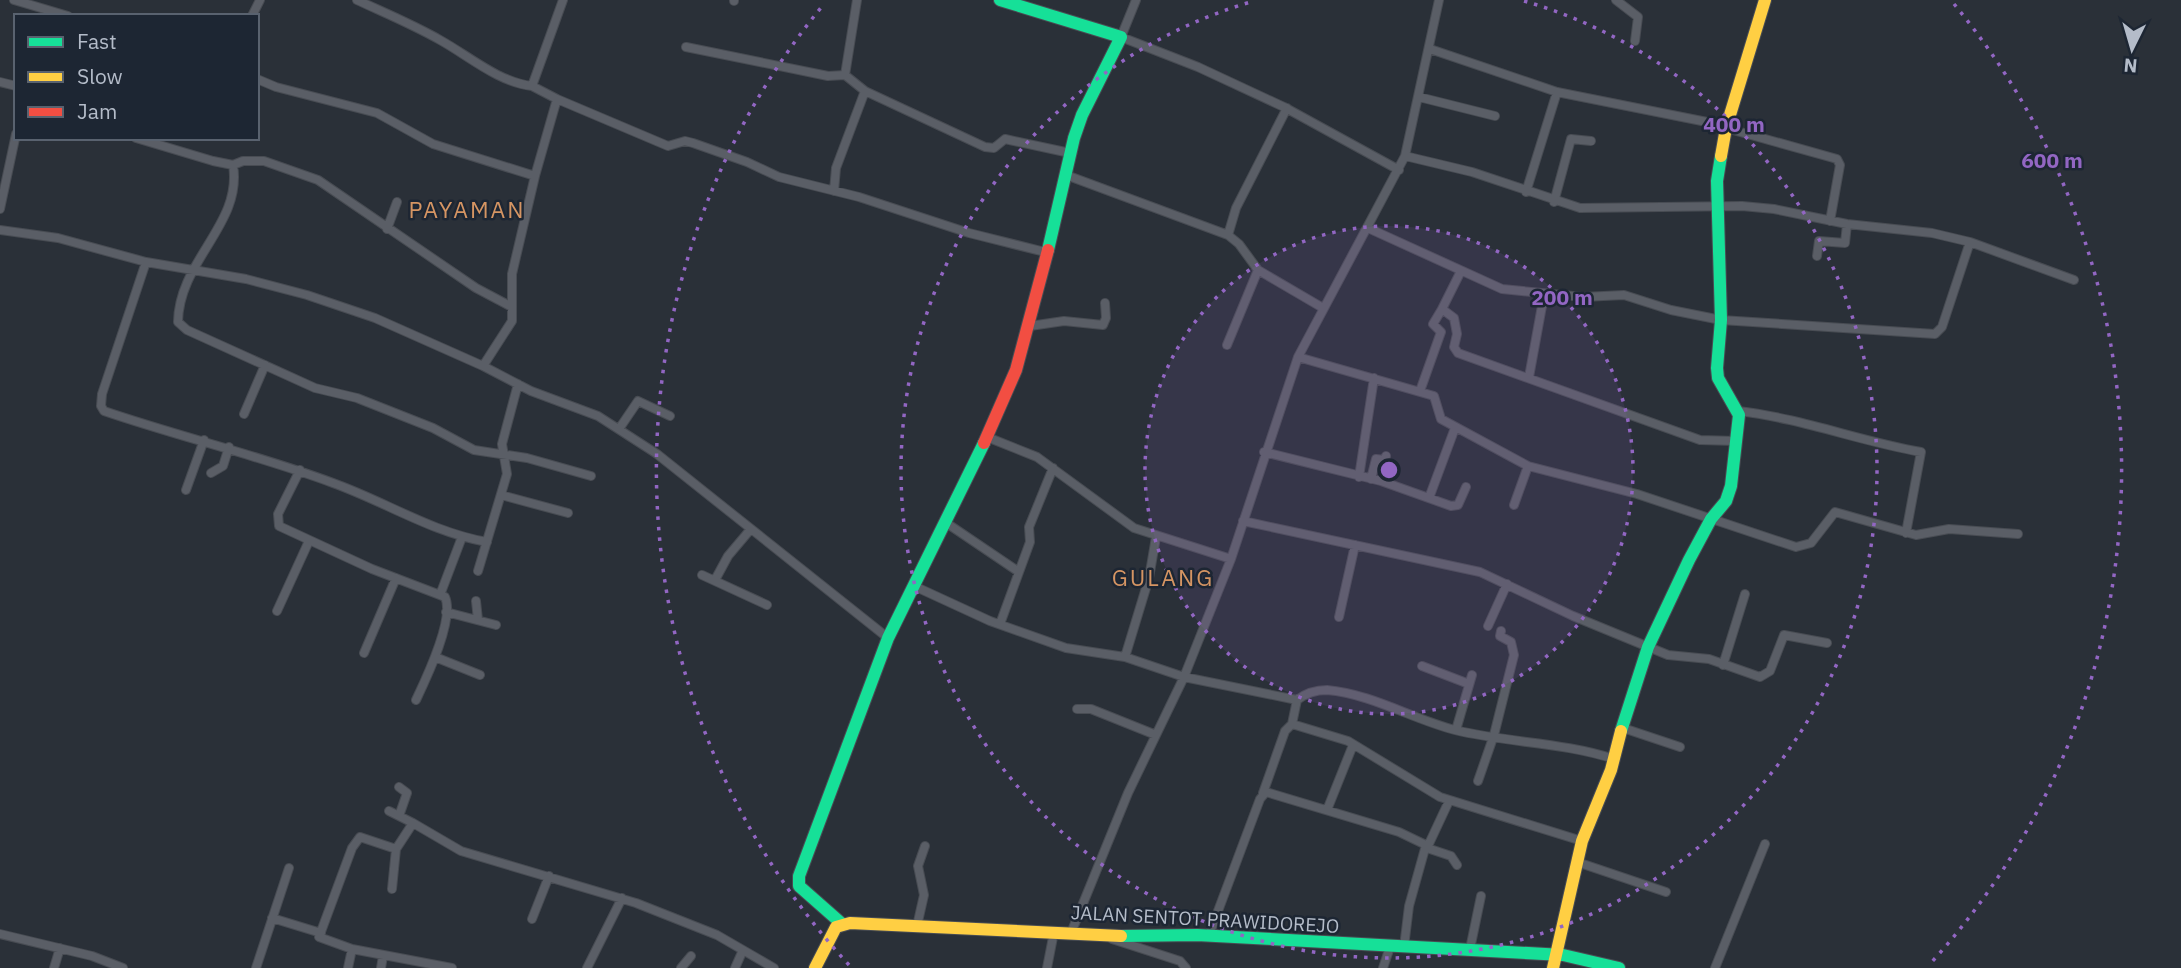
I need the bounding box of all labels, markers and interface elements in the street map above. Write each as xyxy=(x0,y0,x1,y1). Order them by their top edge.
legend xyxy=(14,14,259,140)
north arrow xyxy=(2097,14,2167,84)
text: Fast xyxy=(77,27,117,55)
text: N xyxy=(2123,53,2138,78)
text: Slow xyxy=(77,62,123,90)
text: Jam xyxy=(77,97,117,125)
text: 400 m xyxy=(1703,110,1765,138)
text: 600 m xyxy=(2021,146,2083,174)
district label: PAYAMAN xyxy=(408,194,526,224)
text: 200 m xyxy=(1531,283,1593,311)
centre of rings xyxy=(1377,458,1401,482)
district label: GULANG xyxy=(1112,562,1214,592)
street label: JALAN SENTOT PRAWIDOREJO xyxy=(1070,900,1340,938)

